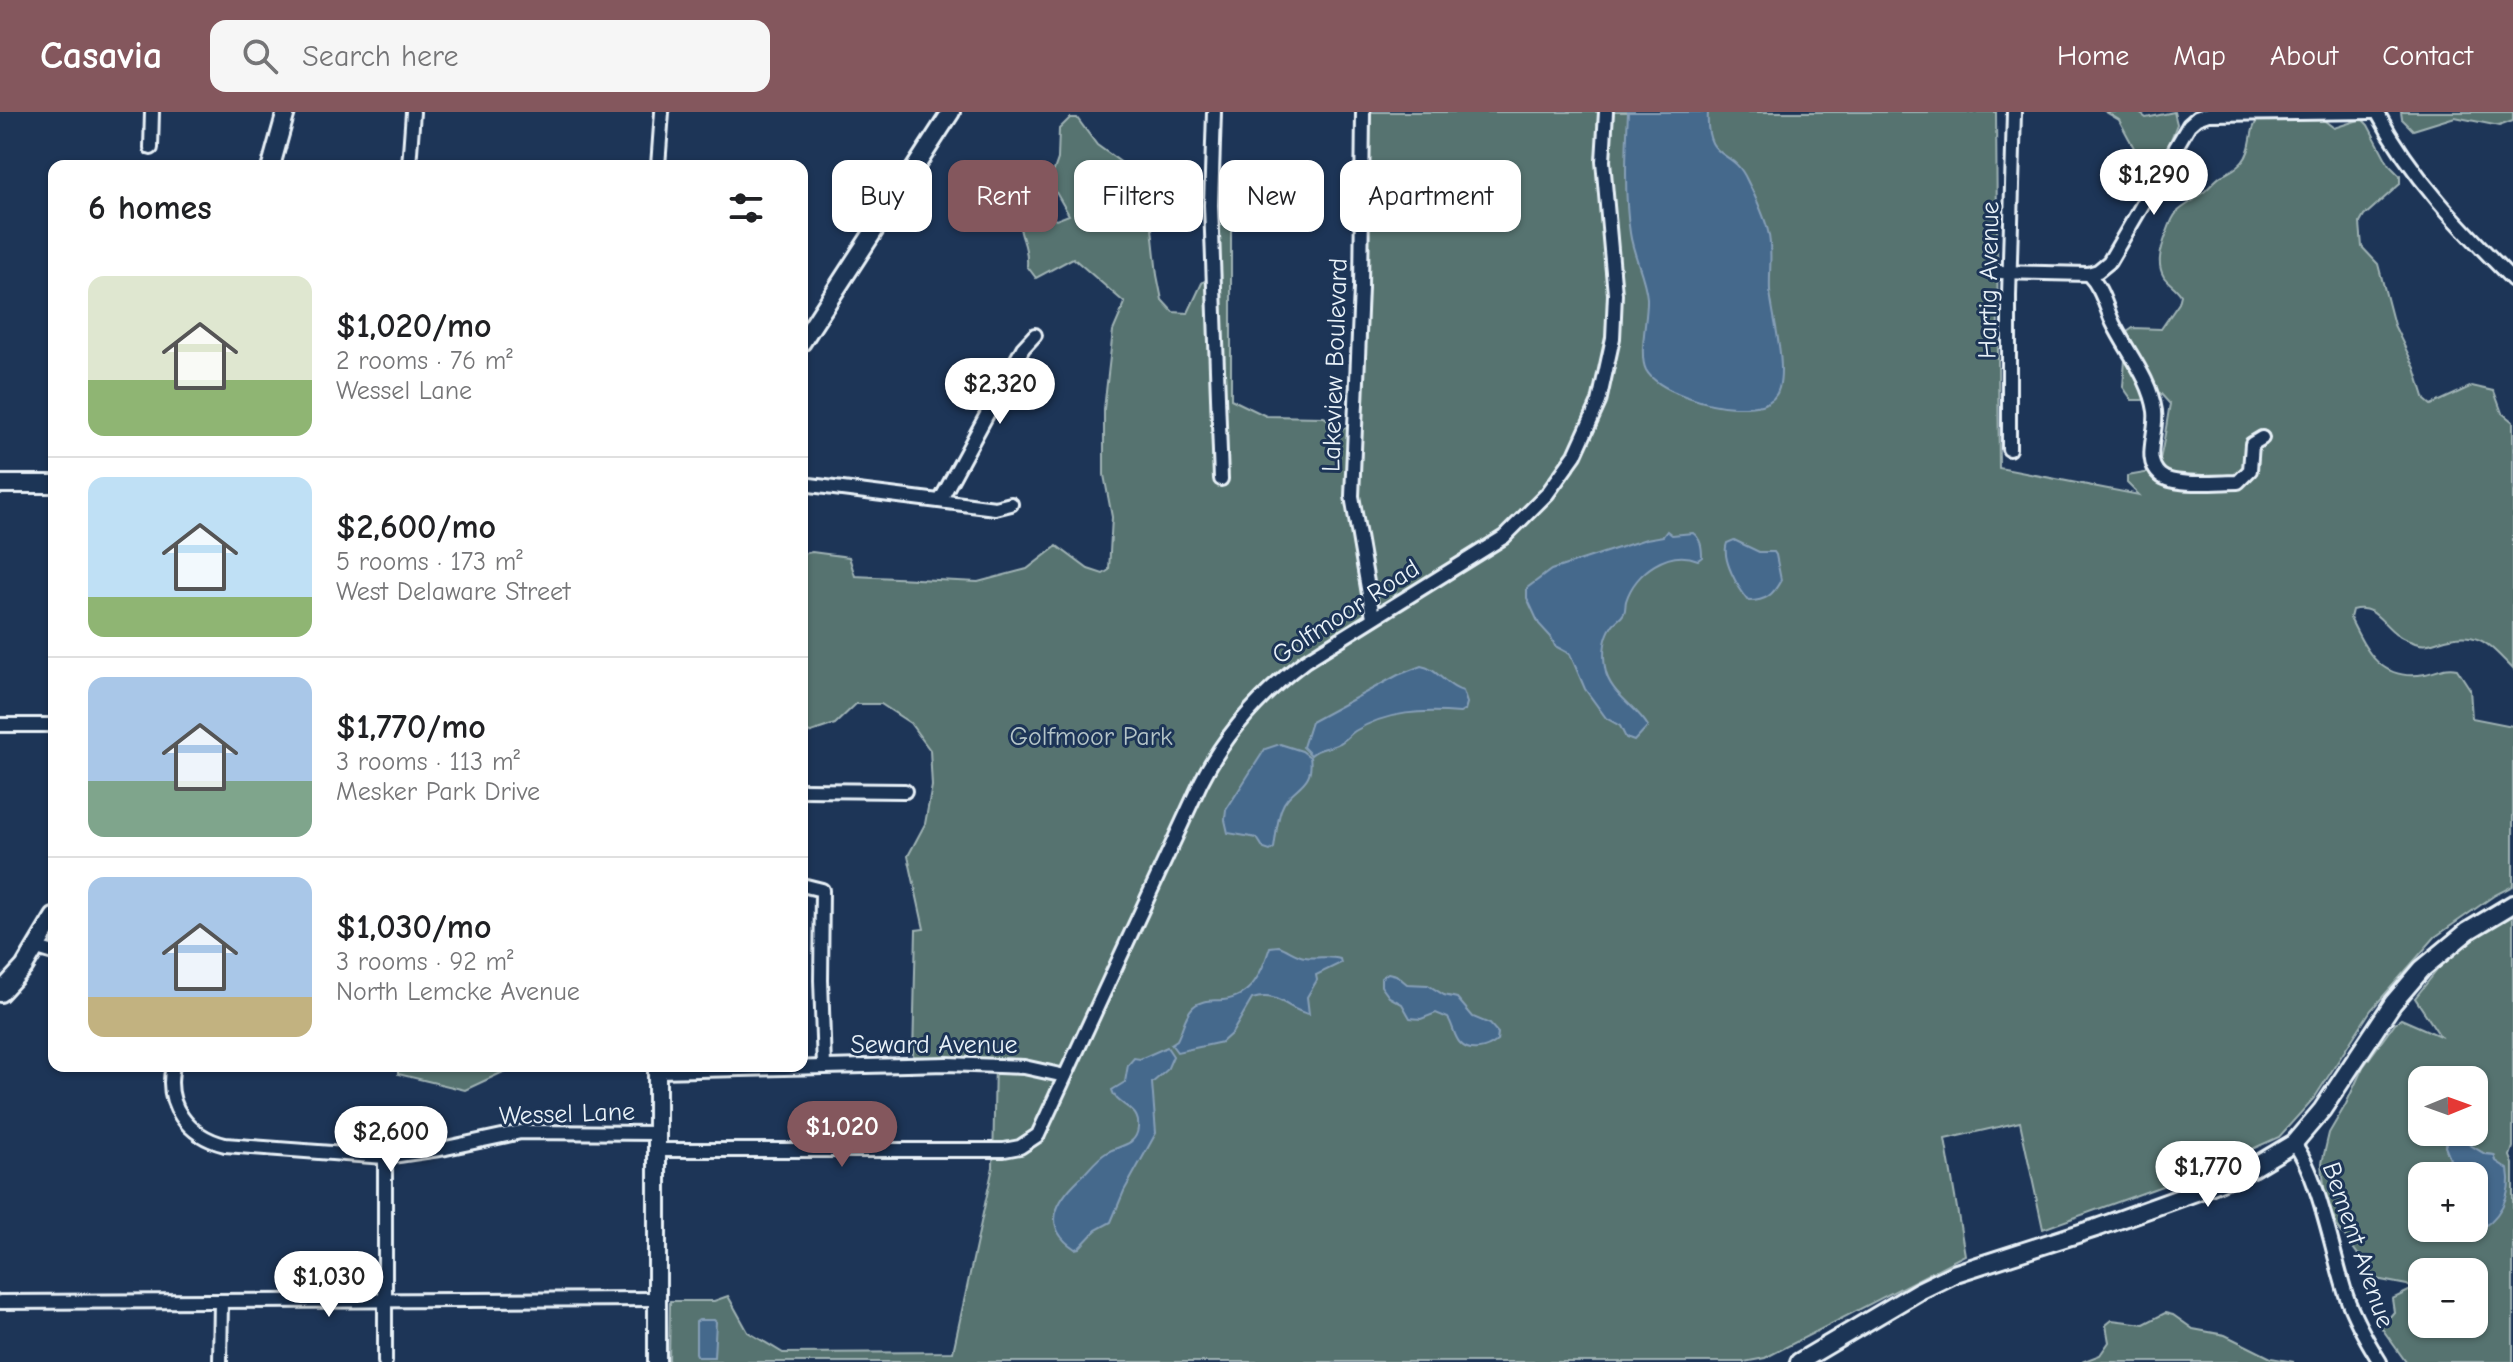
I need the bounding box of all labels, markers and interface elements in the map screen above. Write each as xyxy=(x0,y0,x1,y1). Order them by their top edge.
search box xyxy=(210,20,770,92)
text: Casavia xyxy=(40,34,162,78)
icon: search xyxy=(238,34,282,78)
text: Search here xyxy=(302,39,458,74)
text: Home xyxy=(2057,40,2129,72)
text: Map xyxy=(2173,40,2226,72)
text: About xyxy=(2270,40,2338,72)
text: Contact xyxy=(2382,40,2473,72)
pin: $1,290 xyxy=(2089,149,2219,217)
chip: Buy xyxy=(832,160,932,232)
chip: Rent xyxy=(948,160,1058,232)
chip: Filters xyxy=(1074,160,1203,232)
chip: New xyxy=(1219,160,1324,232)
chip: Apartment xyxy=(1340,160,1521,232)
text: $1,290 xyxy=(2118,160,2190,190)
icon: filters xyxy=(724,186,768,230)
text: 6 homes xyxy=(88,188,212,228)
street label: Hartig Avenue xyxy=(1973,201,2005,359)
street label: Lakeview Boulevard xyxy=(1316,258,1354,472)
text: $1,020/mo xyxy=(336,306,492,346)
icon: home xyxy=(152,308,248,404)
text: 2 rooms · 76 m² xyxy=(336,346,513,376)
pin: $2,320 xyxy=(935,358,1065,426)
text: $2,320 xyxy=(963,369,1037,399)
text: Wessel Lane xyxy=(336,376,472,406)
text: $2,600/mo xyxy=(336,507,496,547)
icon: home xyxy=(152,509,248,605)
text: 5 rooms · 173 m² xyxy=(336,547,523,577)
street label: Golfmoor Road xyxy=(1267,553,1425,671)
text: West Delaware Street xyxy=(336,577,570,607)
text: $1,770/mo xyxy=(336,707,486,747)
icon: home xyxy=(152,709,248,805)
park label: Golfmoor Park xyxy=(1009,722,1173,752)
text: 3 rooms · 113 m² xyxy=(336,747,520,777)
text: Mesker Park Drive xyxy=(336,777,540,807)
text: $1,030/mo xyxy=(336,907,492,947)
icon: home xyxy=(152,909,248,1005)
text: 3 rooms · 92 m² xyxy=(336,947,514,977)
text: North Lemcke Avenue xyxy=(336,977,580,1007)
street label: Seward Avenue xyxy=(850,1030,1018,1060)
north arrow xyxy=(2408,1066,2488,1146)
map controls xyxy=(2408,1066,2488,1338)
street label: Wessel Lane xyxy=(498,1097,636,1131)
pin: $1,020 xyxy=(777,1101,907,1169)
pin: $2,600 xyxy=(326,1106,456,1174)
text: $1,020 xyxy=(805,1112,879,1142)
text: $2,600 xyxy=(353,1117,429,1147)
pin: $1,770 xyxy=(2143,1141,2273,1209)
text: $1,770 xyxy=(2173,1152,2243,1182)
street label: Bement Avenue xyxy=(2316,1158,2400,1332)
button: + xyxy=(2408,1162,2488,1242)
pin: $1,030 xyxy=(264,1251,394,1319)
button: − xyxy=(2408,1258,2488,1338)
text: $1,030 xyxy=(292,1262,366,1292)

